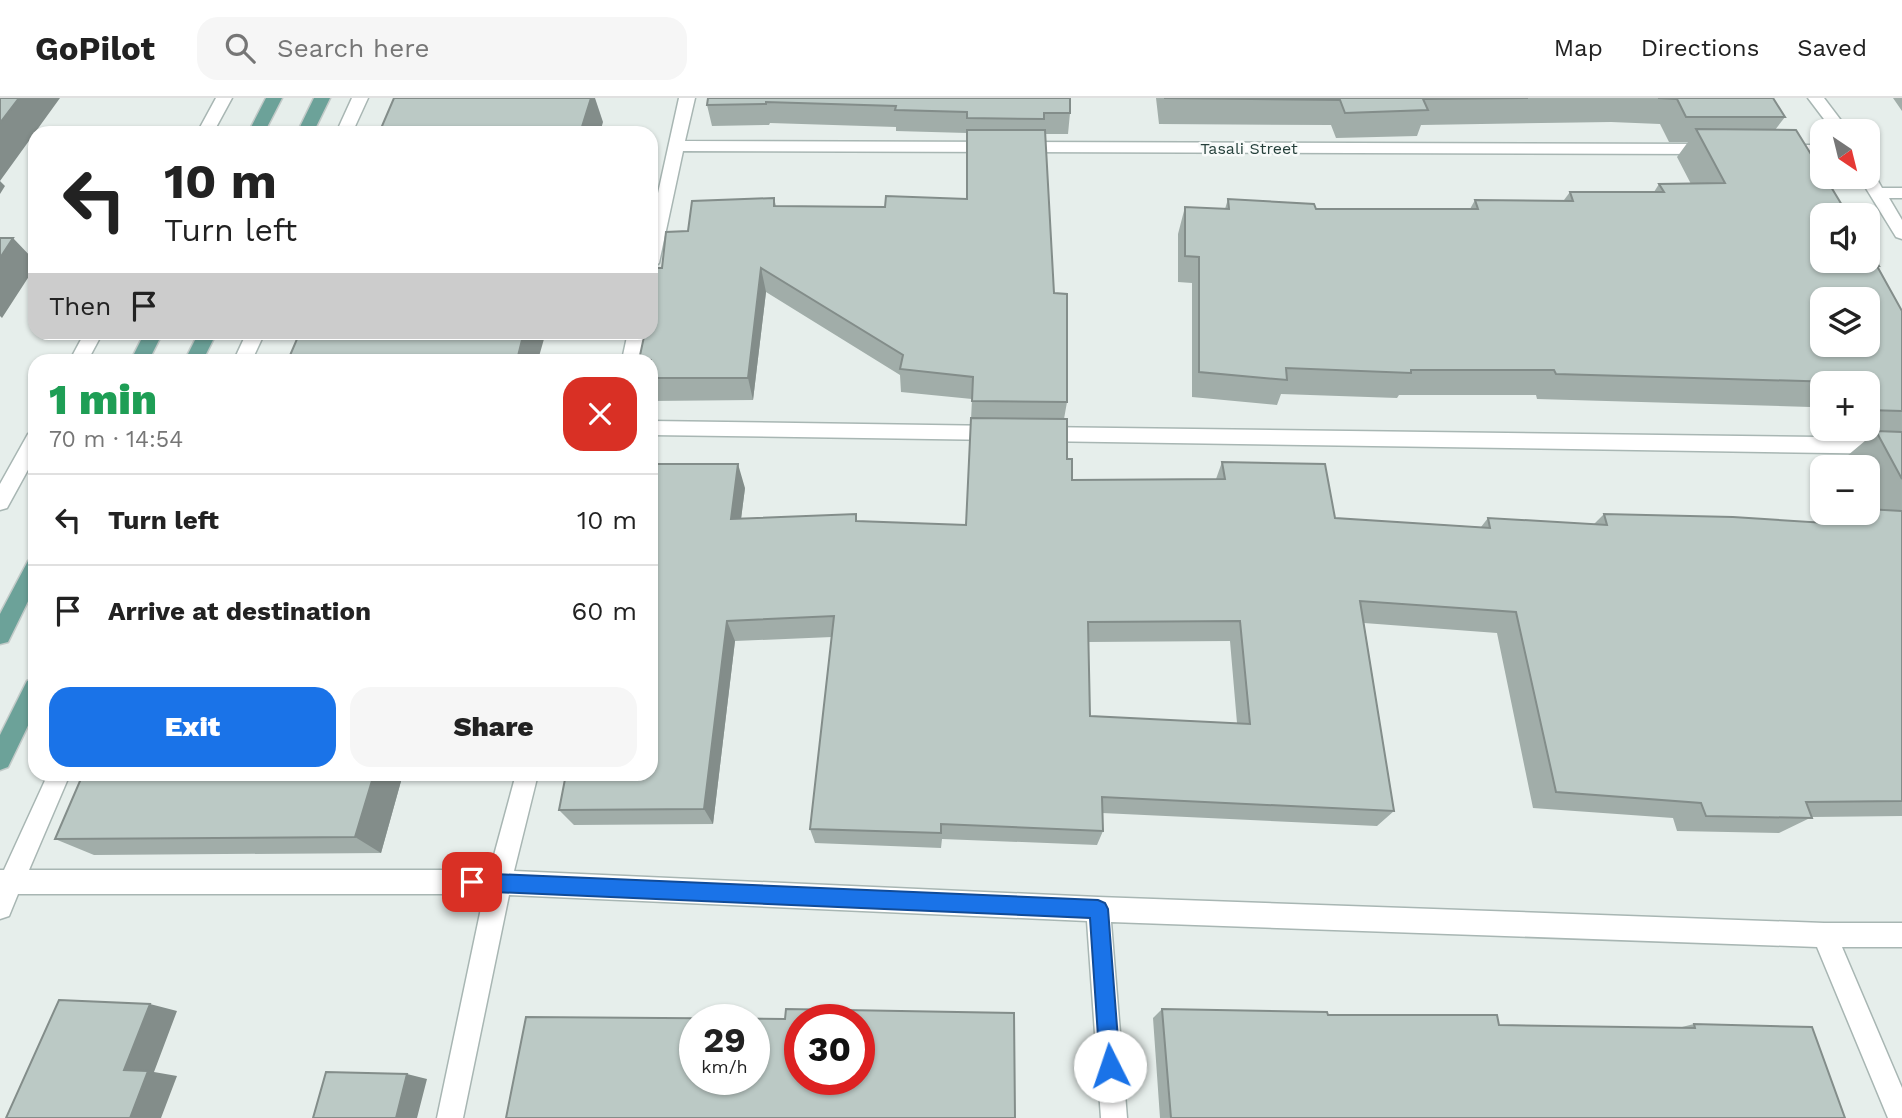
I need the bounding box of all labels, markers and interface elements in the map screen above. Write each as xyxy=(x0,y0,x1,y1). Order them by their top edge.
search box xyxy=(197,17,687,80)
text: GoPilot xyxy=(35,29,155,68)
icon: search xyxy=(221,29,259,67)
text: Search here xyxy=(277,33,429,63)
text: Map xyxy=(1554,34,1603,62)
text: Directions xyxy=(1641,34,1759,62)
text: Saved xyxy=(1797,34,1867,62)
north arrow xyxy=(1810,119,1880,189)
map controls xyxy=(1810,119,1880,525)
street label: Tasali Street xyxy=(1200,139,1298,158)
text: 10 m xyxy=(164,152,277,210)
icon: left xyxy=(49,154,140,245)
button: sound xyxy=(1810,203,1880,273)
text: Turn left xyxy=(164,211,297,249)
icon: arrive xyxy=(125,287,163,325)
button: layers xyxy=(1810,287,1880,357)
text: Then xyxy=(49,291,111,321)
button: + xyxy=(1810,371,1880,441)
text: 1 min xyxy=(49,375,157,424)
button: close xyxy=(563,377,637,451)
text: 70 m · 14:54 xyxy=(49,426,183,453)
button: − xyxy=(1810,455,1880,525)
icon: left xyxy=(49,501,87,539)
text: Turn left xyxy=(108,505,219,535)
text: 10 m xyxy=(577,505,637,535)
icon: arrive xyxy=(49,592,87,630)
text: Arrive at destination xyxy=(108,596,371,626)
text: 60 m xyxy=(571,596,637,626)
button: Exit xyxy=(49,687,336,767)
button: Share xyxy=(350,687,637,767)
pin xyxy=(442,852,502,912)
icon: arrive xyxy=(453,863,491,901)
speed limit sign: 30 xyxy=(784,1004,875,1095)
text: 29 xyxy=(703,1019,746,1061)
position arrow xyxy=(1073,1029,1147,1103)
text: km/h xyxy=(701,1056,748,1077)

